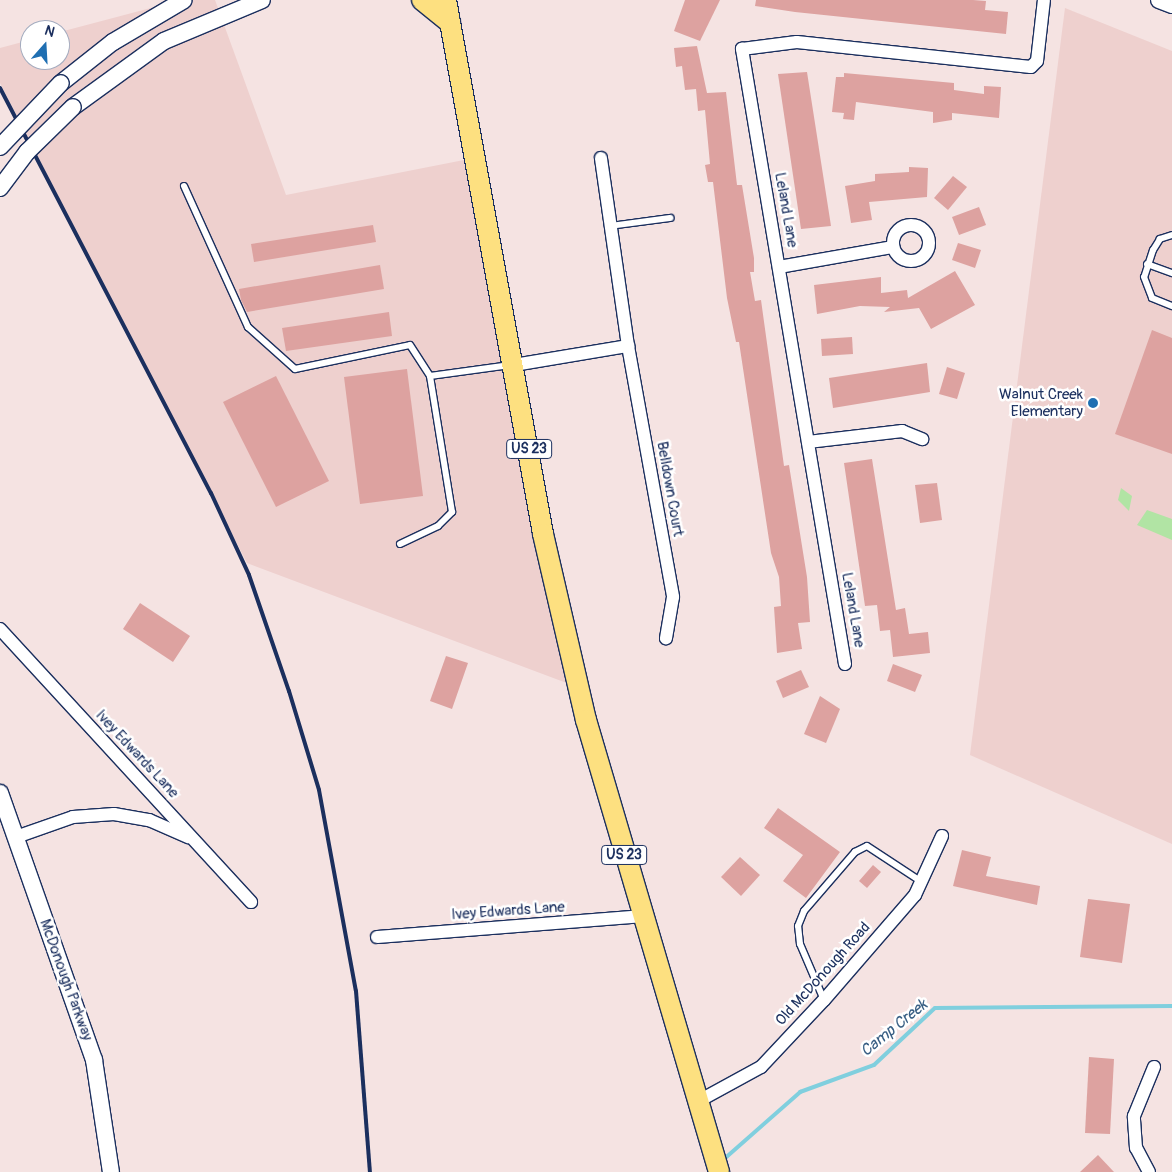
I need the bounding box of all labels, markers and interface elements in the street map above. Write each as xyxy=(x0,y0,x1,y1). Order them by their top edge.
north arrow xyxy=(20,20,70,70)
text: N xyxy=(42,22,57,41)
street label: Leland Lane xyxy=(771,171,801,249)
place label: Walnut Creek Elementary xyxy=(999,385,1083,420)
marker: Walnut Creek Elementary xyxy=(1087,397,1099,409)
road number: US 23 xyxy=(505,438,553,460)
street label: Belldown Court xyxy=(653,440,687,538)
street label: Leland Lane xyxy=(838,571,868,649)
street label: Ivey Edwards Lane xyxy=(92,706,182,802)
road number: US 23 xyxy=(600,844,648,866)
street label: Ivey Edwards Lane xyxy=(451,898,565,924)
street label: McDonough Parkway xyxy=(36,917,96,1043)
street label: Old McDonough Road xyxy=(772,919,874,1029)
water label: Camp Creek xyxy=(857,995,931,1061)

